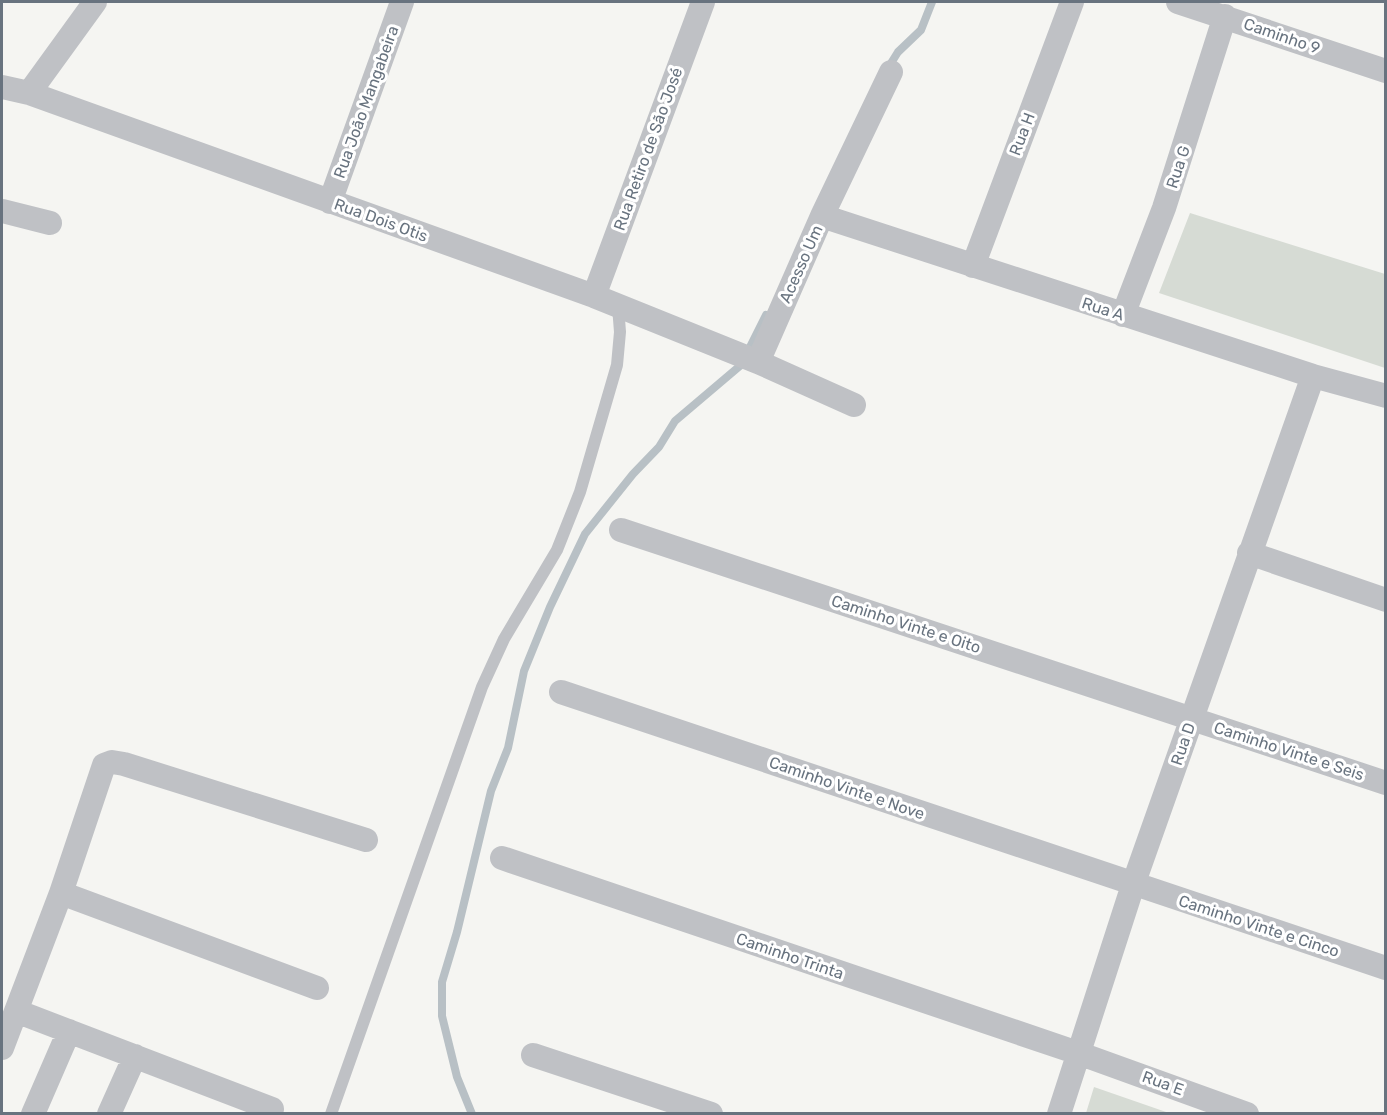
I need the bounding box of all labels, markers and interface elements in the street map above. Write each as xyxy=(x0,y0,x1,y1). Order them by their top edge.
street label: Caminho 9 xyxy=(1241,14,1323,58)
street label: Rua João Mangabeira xyxy=(330,23,402,181)
street label: Rua Retiro de São José xyxy=(610,65,686,233)
street label: Rua H xyxy=(1005,110,1039,158)
street label: Rua G xyxy=(1162,143,1194,191)
street label: Rua Dois Otis xyxy=(332,194,430,246)
street label: Acesso Um xyxy=(775,222,827,306)
street label: Rua A xyxy=(1080,293,1127,325)
street label: Caminho Vinte e Oito xyxy=(829,591,983,657)
street label: Caminho Vinte e Seis xyxy=(1212,718,1366,784)
street label: Rua D xyxy=(1167,720,1199,768)
street label: Caminho Vinte e Nove xyxy=(767,752,927,824)
street label: Caminho Vinte e Cinco xyxy=(1176,891,1342,961)
street label: Caminho Trinta xyxy=(734,929,846,983)
street label: Rua E xyxy=(1140,1067,1186,1099)

